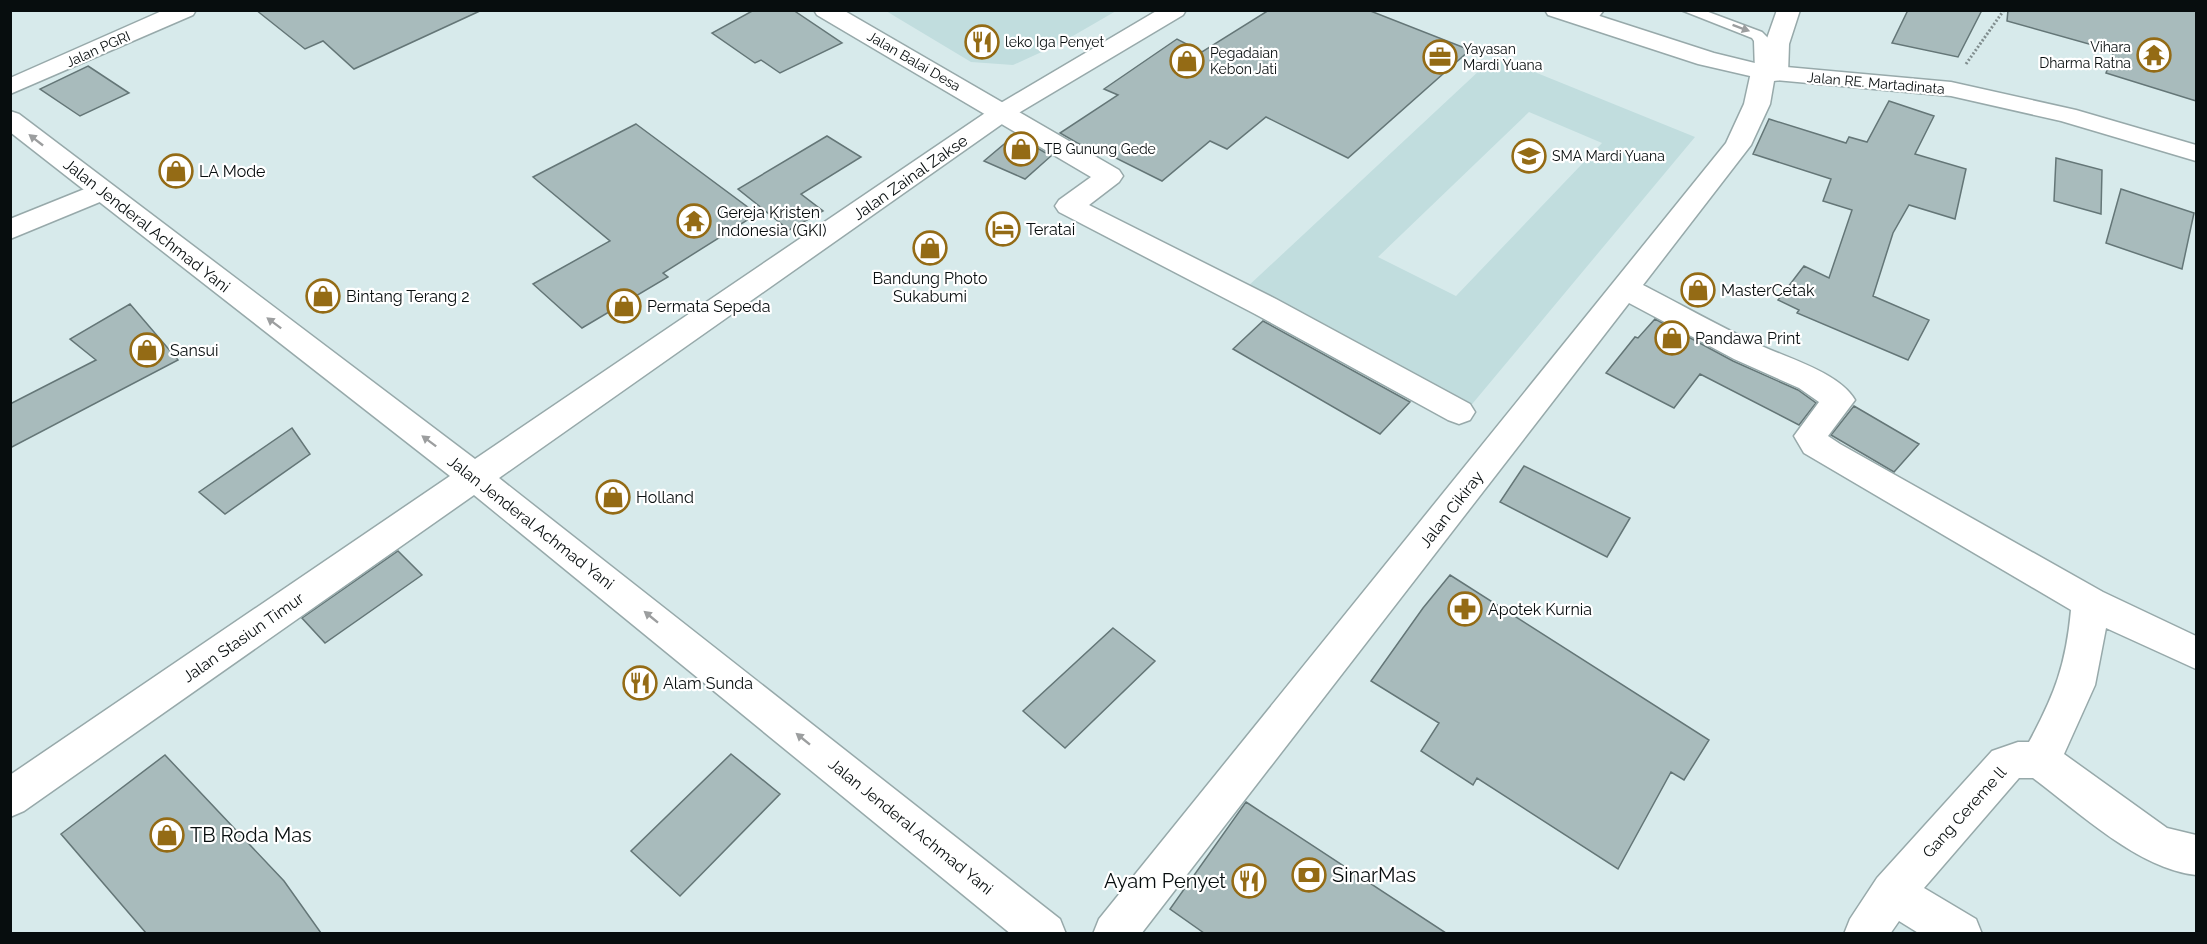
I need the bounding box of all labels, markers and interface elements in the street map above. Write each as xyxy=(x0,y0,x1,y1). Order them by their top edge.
restaurant icon: leko Iga Penyet xyxy=(964,24,1000,60)
one-way arrow xyxy=(1732,24,1750,34)
street label: Jalan PGRI xyxy=(63,28,133,70)
street label: Jalan Balai Desa xyxy=(865,28,963,94)
place label: leko Iga Penyet xyxy=(1005,34,1104,50)
temple icon: Vihara Dharma Ratna xyxy=(2136,37,2172,73)
office icon: Yayasan Mardi Yuana xyxy=(1422,39,1458,75)
place label: Vihara Dharma Ratna xyxy=(2039,39,2131,71)
place label: Yayasan Mardi Yuana xyxy=(1463,41,1542,73)
shop icon: Pegadaian Kebon Jati xyxy=(1169,43,1205,79)
place label: Pegadaian Kebon Jati xyxy=(1210,45,1278,77)
street label: Jalan RE. Martadinata xyxy=(1806,69,1946,97)
street label: Jalan Zainal Zakse xyxy=(849,131,971,224)
shop icon: TB Gunung Gede xyxy=(1003,131,1039,167)
one-way arrow xyxy=(28,133,44,146)
school or university icon: SMA Mardi Yuana xyxy=(1511,138,1547,174)
place label: TB Gunung Gede xyxy=(1044,141,1156,157)
place label: SMA Mardi Yuana xyxy=(1552,148,1665,164)
shop icon: LA Mode xyxy=(158,153,194,189)
street label: Jalan Jenderal Achmad Yani xyxy=(60,155,234,296)
place label: LA Mode xyxy=(199,162,266,181)
temple icon: Gereja Kristen Indonesia (GKI) xyxy=(676,203,712,239)
place label: Gereja Kristen Indonesia (GKI) xyxy=(717,203,827,240)
hotel icon: Teratai xyxy=(985,211,1021,247)
place label: Teratai xyxy=(1026,220,1075,239)
shop icon: Bandung Photo Sukabumi xyxy=(912,230,948,266)
place label: Bandung Photo Sukabumi xyxy=(873,269,987,306)
shop icon: MasterCetak xyxy=(1680,272,1716,308)
shop icon: Bintang Terang 2 xyxy=(305,278,341,314)
place label: MasterCetak xyxy=(1721,281,1815,300)
place label: Bintang Terang 2 xyxy=(346,287,470,306)
shop icon: Permata Sepeda xyxy=(606,288,642,324)
place label: Permata Sepeda xyxy=(647,297,770,316)
one-way arrow xyxy=(266,317,281,329)
shop icon: Pandawa Print xyxy=(1654,320,1690,356)
place label: Pandawa Print xyxy=(1695,329,1801,348)
shop icon: Sansui xyxy=(129,332,165,368)
place label: Sansui xyxy=(170,341,218,360)
one-way arrow xyxy=(421,435,437,447)
street label: Jalan Jenderal Achmad Yani xyxy=(444,452,618,593)
street label: Jalan Cikiray xyxy=(1416,467,1487,551)
shop icon: Holland xyxy=(595,479,631,515)
place label: Holland xyxy=(636,488,694,507)
street label: Jalan Stasiun Timur xyxy=(179,588,308,686)
pharmacy icon: Apotek Kurnia xyxy=(1447,591,1483,627)
place label: Apotek Kurnia xyxy=(1488,600,1592,619)
one-way arrow xyxy=(643,611,659,624)
restaurant icon: Alam Sunda xyxy=(622,665,658,701)
place label: Alam Sunda xyxy=(663,674,753,693)
one-way arrow xyxy=(795,733,811,746)
street label: Jalan Jenderal Achmad Yani xyxy=(825,754,997,899)
street label: Gang Cereme ll xyxy=(1919,763,2010,862)
shop icon: TB Roda Mas xyxy=(149,817,185,853)
place label: TB Roda Mas xyxy=(190,823,312,847)
bank icon: SinarMas xyxy=(1291,857,1327,893)
restaurant icon: Ayam Penyet xyxy=(1231,863,1267,899)
place label: SinarMas xyxy=(1332,863,1416,887)
place label: Ayam Penyet xyxy=(1104,869,1226,893)

